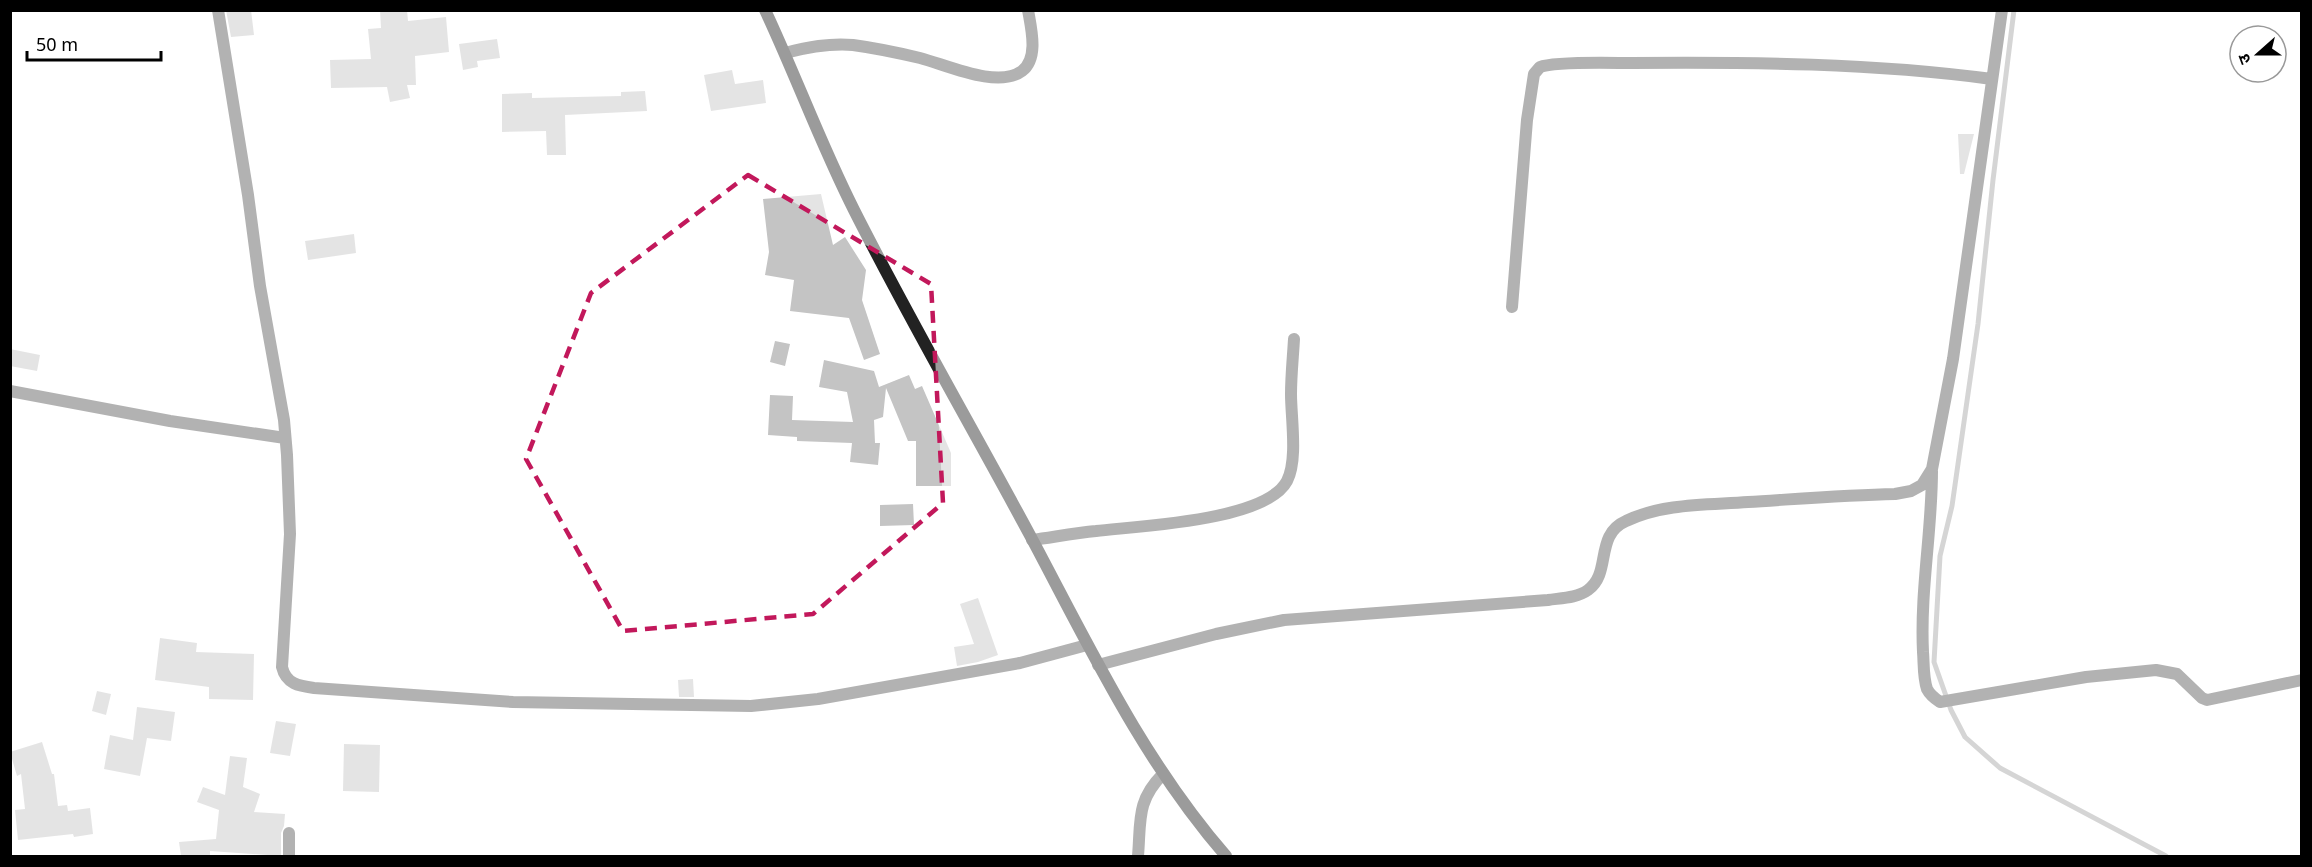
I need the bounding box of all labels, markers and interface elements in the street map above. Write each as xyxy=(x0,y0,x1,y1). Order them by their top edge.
scale bar xyxy=(27,24,160,62)
north arrow xyxy=(2228,24,2288,84)
text: 50 m xyxy=(36,32,78,56)
text: उ xyxy=(2232,50,2256,68)

